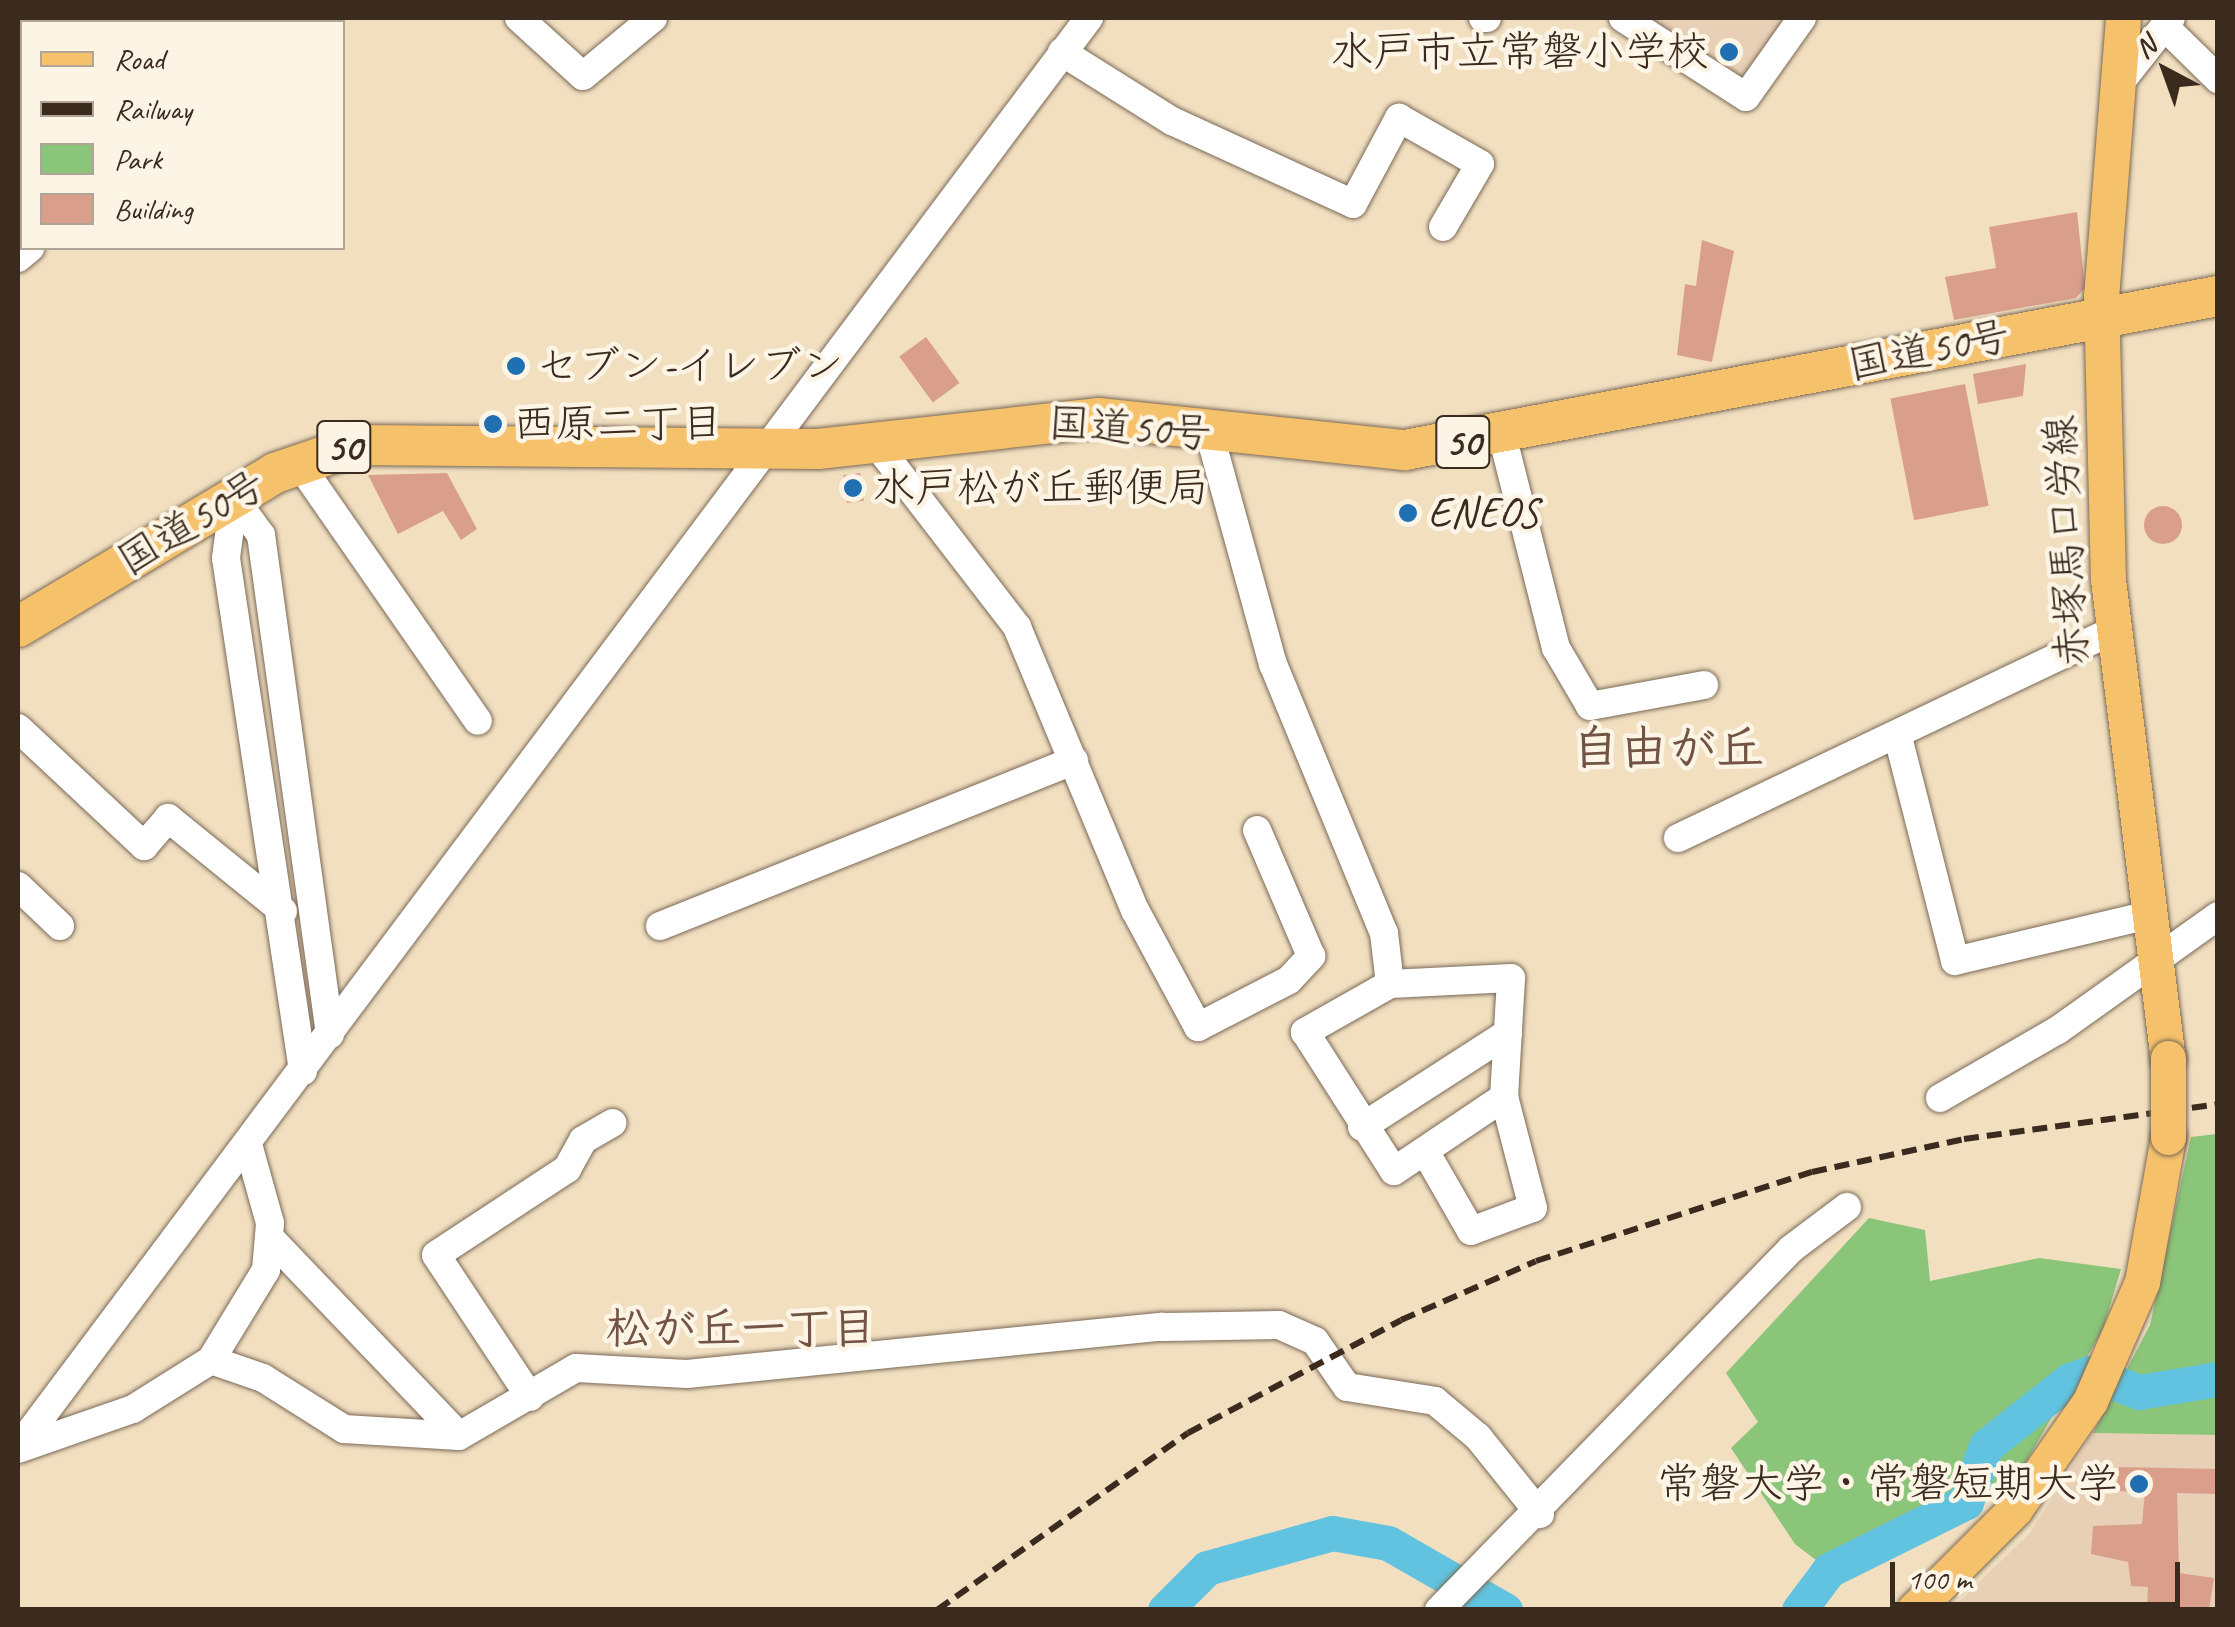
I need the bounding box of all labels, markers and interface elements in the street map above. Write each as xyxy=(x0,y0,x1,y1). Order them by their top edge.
legend xyxy=(20,20,345,250)
north arrow xyxy=(2115,20,2215,120)
place label: 水戸市立常磐小学校 xyxy=(1331,27,1709,77)
text: N xyxy=(2127,28,2163,66)
text: Road xyxy=(114,40,164,78)
marker: 水戸市立常磐小学校 xyxy=(1718,41,1740,63)
text: Railway xyxy=(114,90,192,128)
text: Park xyxy=(114,140,162,178)
text: Building xyxy=(114,190,193,228)
street label: 国道50号 xyxy=(1844,311,2014,391)
place label: セブン-イレブン xyxy=(536,341,844,391)
marker: セブン-イレブン xyxy=(505,355,527,377)
street label: 国道50号 xyxy=(1047,398,1213,460)
place label: 西原二丁目 xyxy=(513,399,723,449)
road number: 50 xyxy=(1433,407,1493,477)
road number: 50 xyxy=(314,412,374,482)
marker: 西原二丁目 xyxy=(482,413,504,435)
street label: 赤塚馬口労線 xyxy=(2035,414,2099,668)
street label: 国道50号 xyxy=(109,459,275,587)
place label: 水戸松が丘郵便局 xyxy=(873,463,1209,513)
marker: 水戸松が丘郵便局 xyxy=(842,477,864,499)
place label: ENEOS xyxy=(1428,488,1538,538)
marker: ENEOS xyxy=(1397,502,1419,524)
district label: 自由が丘 xyxy=(1572,720,1764,778)
district label: 松が丘一丁目 xyxy=(606,1302,876,1356)
place label: 常磐大学・常磐短期大学 xyxy=(1657,1459,2119,1509)
marker: 常磐大学・常磐短期大学 xyxy=(2128,1473,2150,1495)
scale bar xyxy=(1895,1542,2185,1604)
text: 100 m xyxy=(1907,1560,1972,1598)

